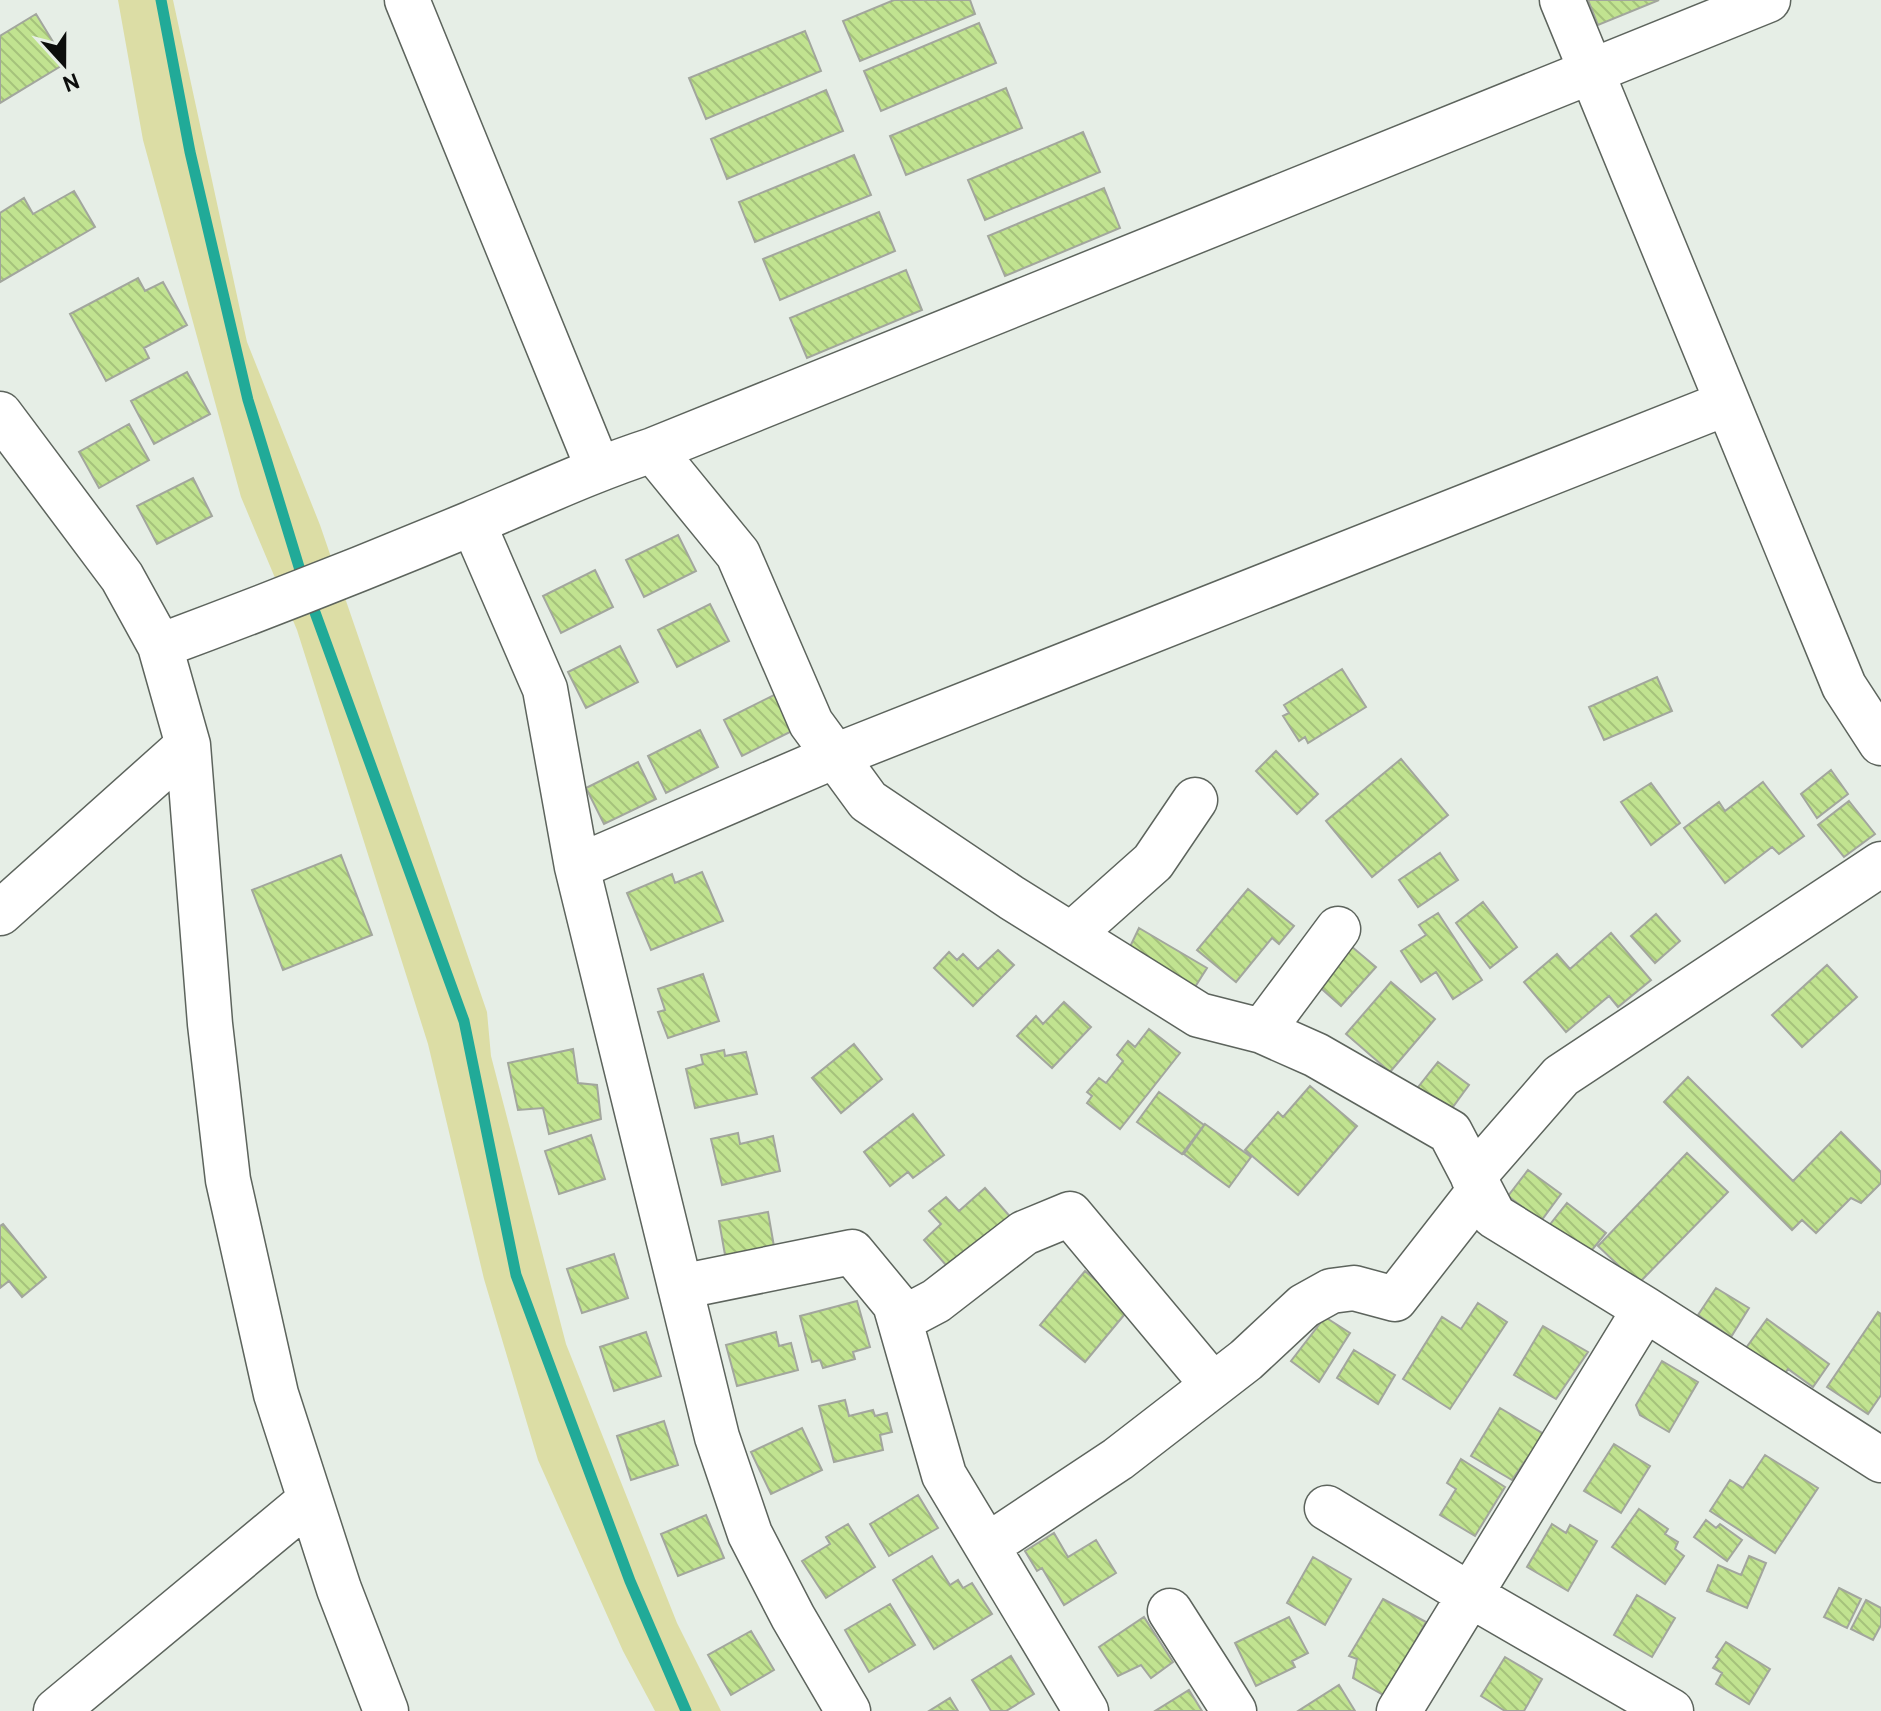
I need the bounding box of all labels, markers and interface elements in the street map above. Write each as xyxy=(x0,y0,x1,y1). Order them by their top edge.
north arrow xyxy=(24,24,104,104)
text: N xyxy=(58,65,82,96)

